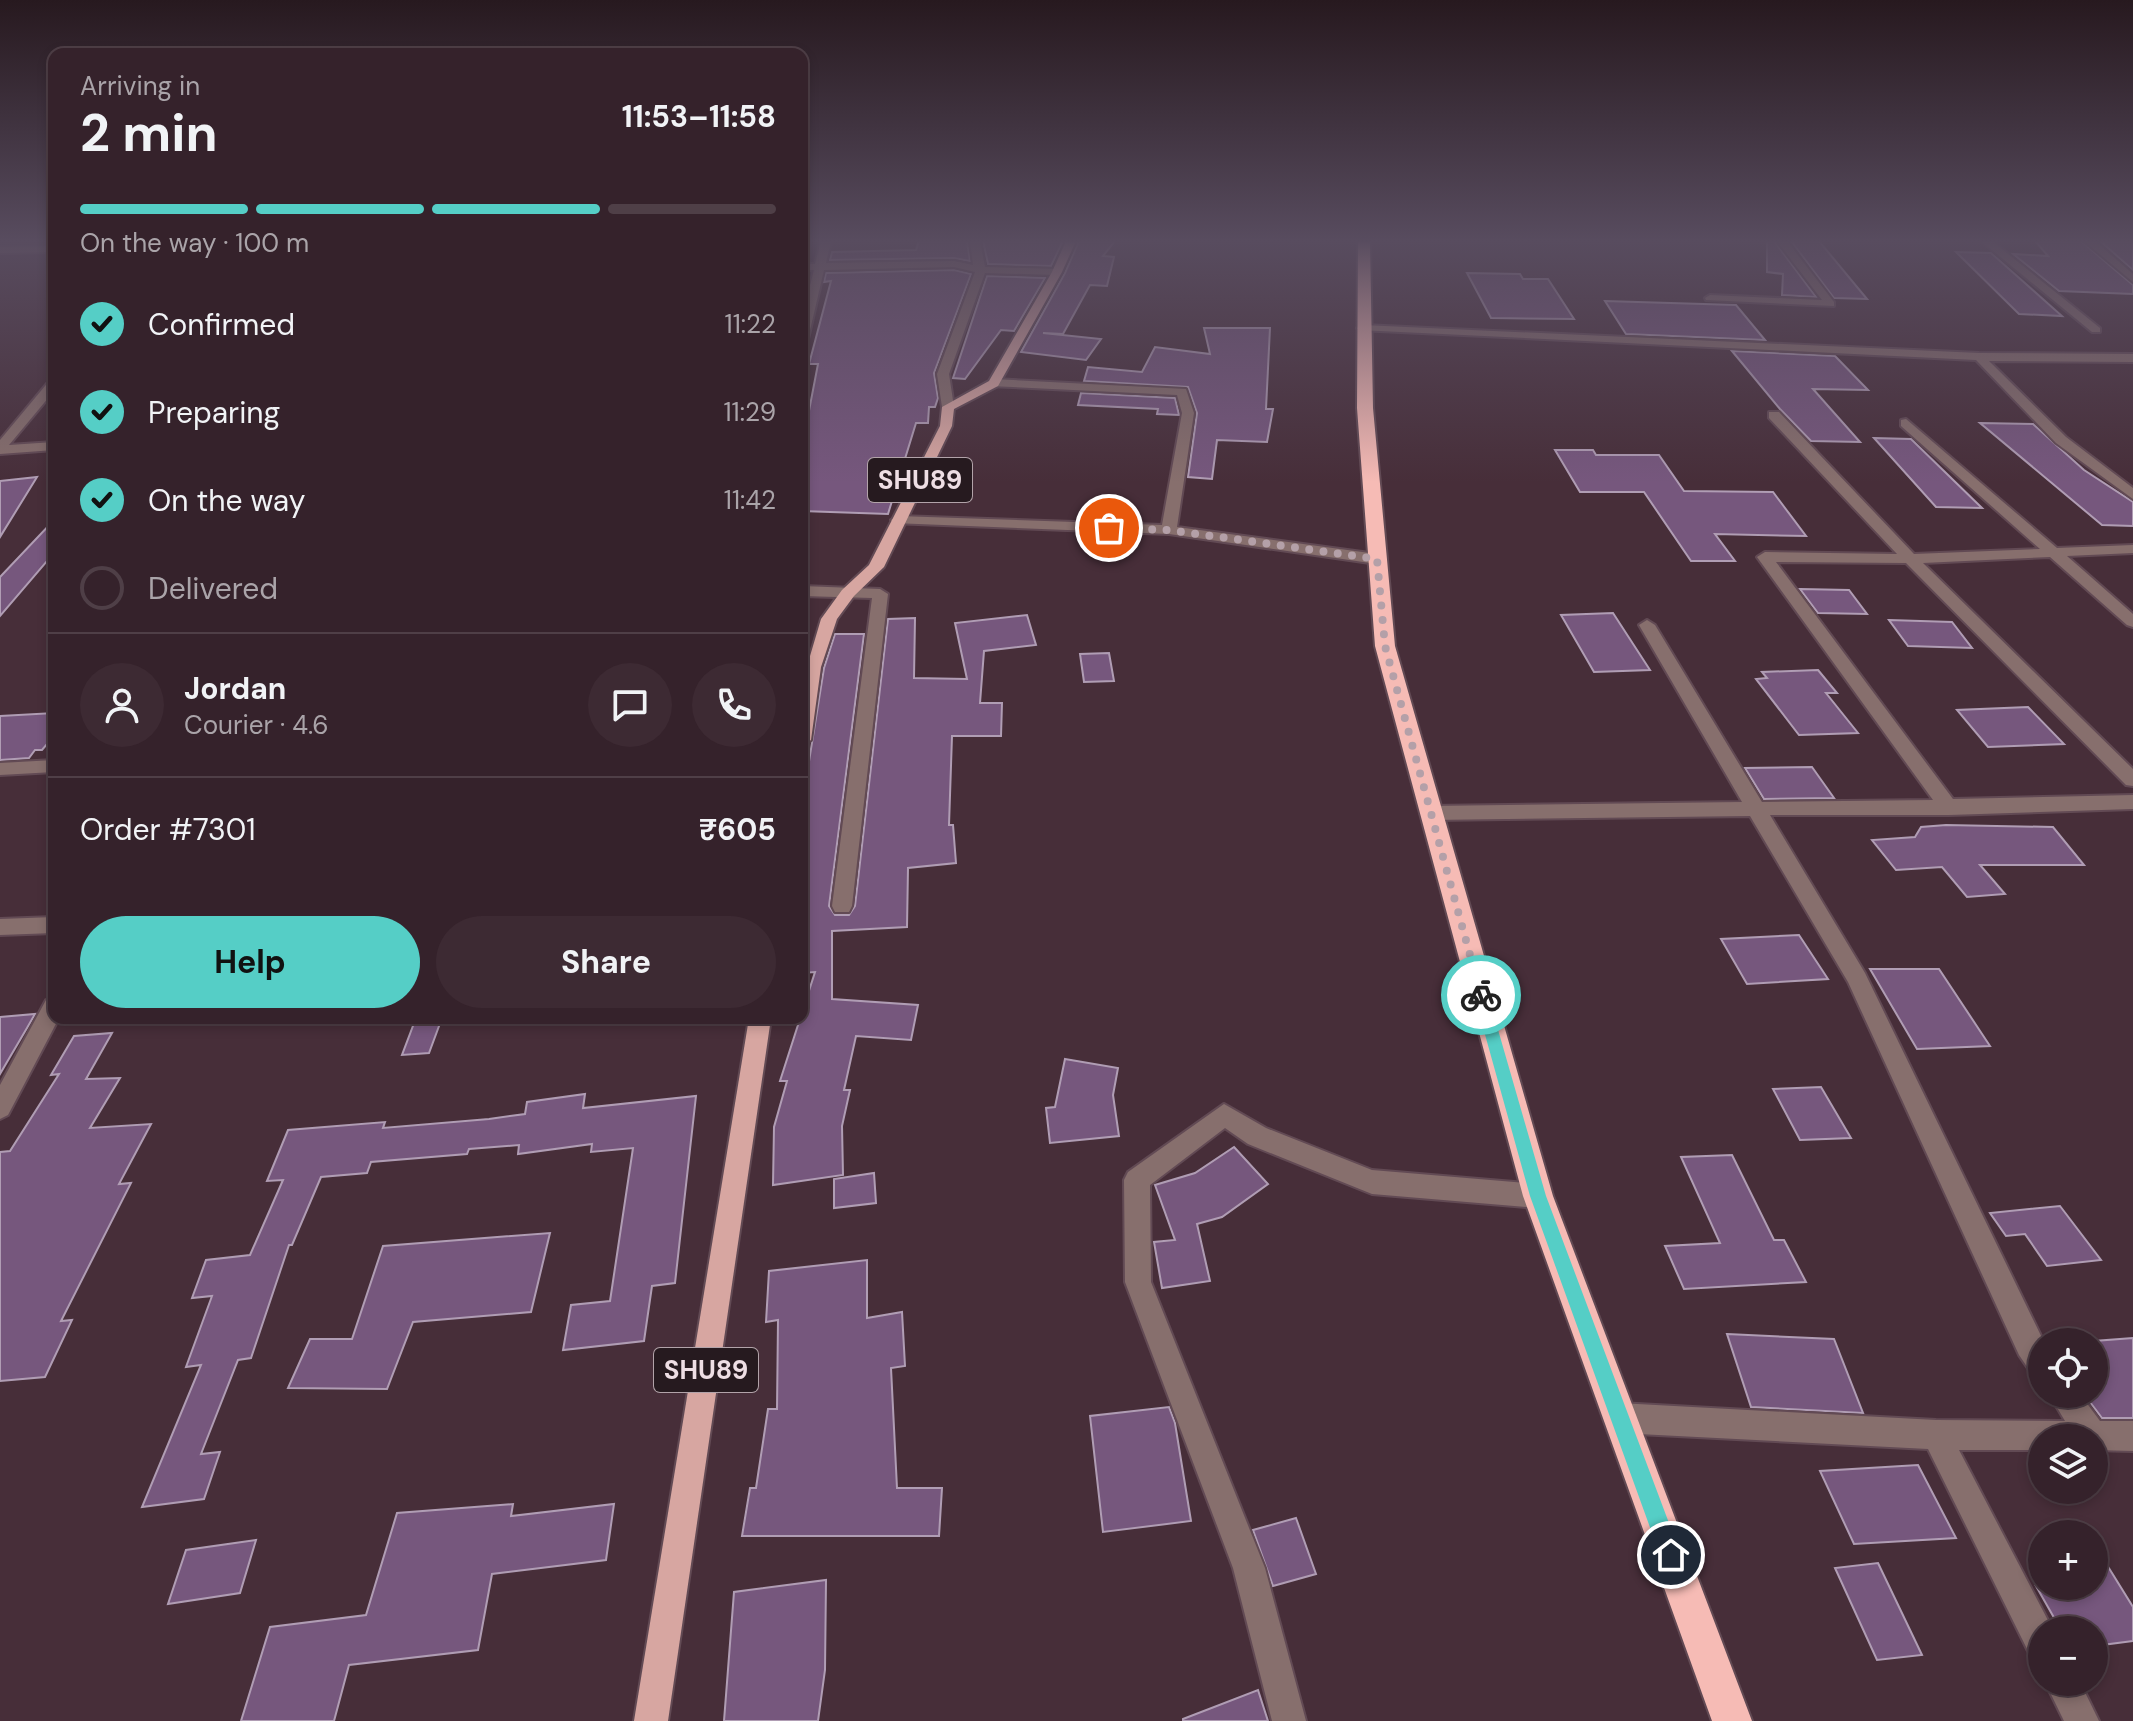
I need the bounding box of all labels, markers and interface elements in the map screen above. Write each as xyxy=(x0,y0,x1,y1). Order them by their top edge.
text: Arriving in xyxy=(80,69,200,103)
text: 11:53–11:58 xyxy=(622,97,776,136)
text: 2 min xyxy=(80,99,218,167)
text: On the way · 100 m xyxy=(80,226,309,260)
icon: check xyxy=(80,302,124,346)
text: Confirmed xyxy=(148,305,295,344)
text: 11:22 xyxy=(725,307,776,341)
icon: check xyxy=(80,390,124,434)
text: Preparing xyxy=(148,393,280,432)
text: 11:29 xyxy=(723,395,776,429)
road number: SHU89 xyxy=(868,458,972,502)
icon: check xyxy=(80,478,124,522)
text: On the way xyxy=(148,481,305,520)
text: 11:42 xyxy=(724,483,776,517)
pin xyxy=(1075,494,1143,562)
icon: bag xyxy=(1087,506,1131,550)
text: Delivered xyxy=(148,569,278,608)
button: person xyxy=(80,663,164,747)
button: chat xyxy=(588,663,672,747)
button: phone xyxy=(692,663,776,747)
text: Jordan xyxy=(184,669,286,708)
text: Courier · 4.6 xyxy=(184,708,329,742)
text: Order #7301 xyxy=(80,810,256,849)
text: ₹605 xyxy=(699,810,776,849)
button: Help xyxy=(80,916,420,1008)
button: Share xyxy=(436,916,776,1008)
courier xyxy=(1441,955,1521,1035)
icon: bike xyxy=(1459,973,1503,1017)
map controls xyxy=(2028,1328,2108,1696)
button: locate xyxy=(2028,1328,2108,1408)
road number: SHU89 xyxy=(654,1348,758,1392)
button: layers xyxy=(2028,1424,2108,1504)
button: + xyxy=(2028,1520,2108,1600)
pin xyxy=(1637,1521,1705,1589)
icon: home xyxy=(1649,1533,1693,1577)
button: − xyxy=(2028,1616,2108,1696)

